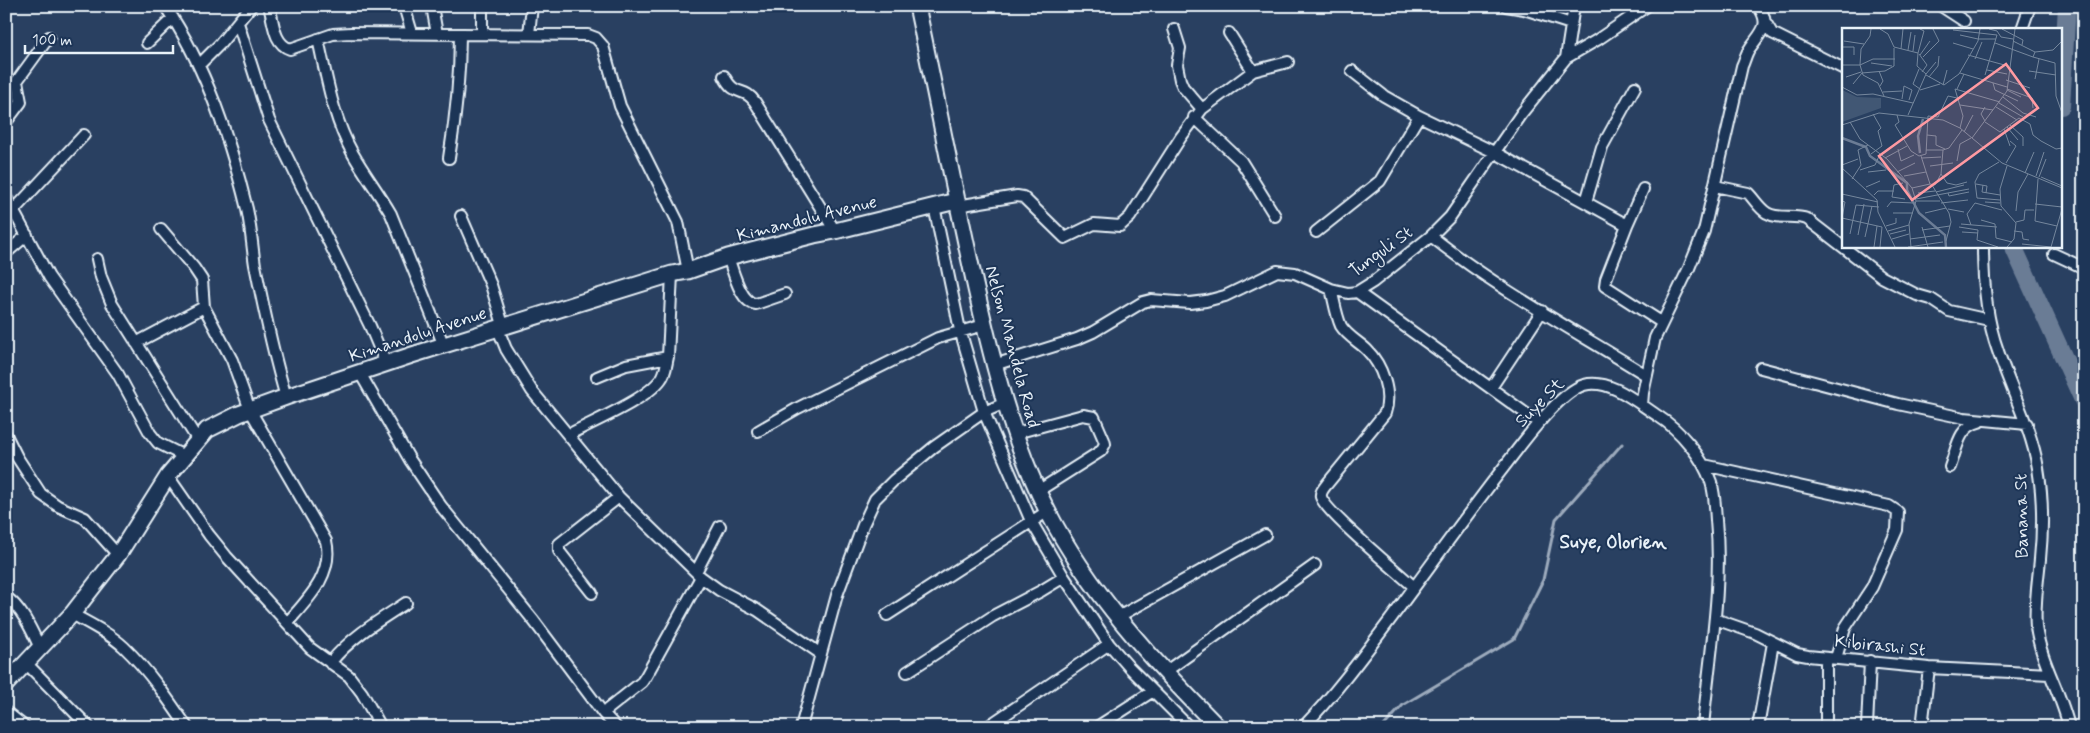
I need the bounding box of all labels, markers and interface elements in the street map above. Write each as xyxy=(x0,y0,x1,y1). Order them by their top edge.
scale bar xyxy=(25,22,172,54)
inset map xyxy=(1842,28,2062,248)
text: 100 m xyxy=(32,31,72,51)
street label: Kimandolu Avenue xyxy=(734,190,880,248)
street label: Tunguli St xyxy=(1344,221,1419,284)
street label: Nelson Mandela Road xyxy=(979,263,1045,431)
street label: Kimandolu Avenue xyxy=(346,301,490,369)
street label: Suye St xyxy=(1510,373,1570,433)
street label: Banana St xyxy=(2009,473,2035,559)
district label: Suye, Olorien xyxy=(1559,530,1667,555)
street label: Kibirashi St xyxy=(1833,629,1927,663)

